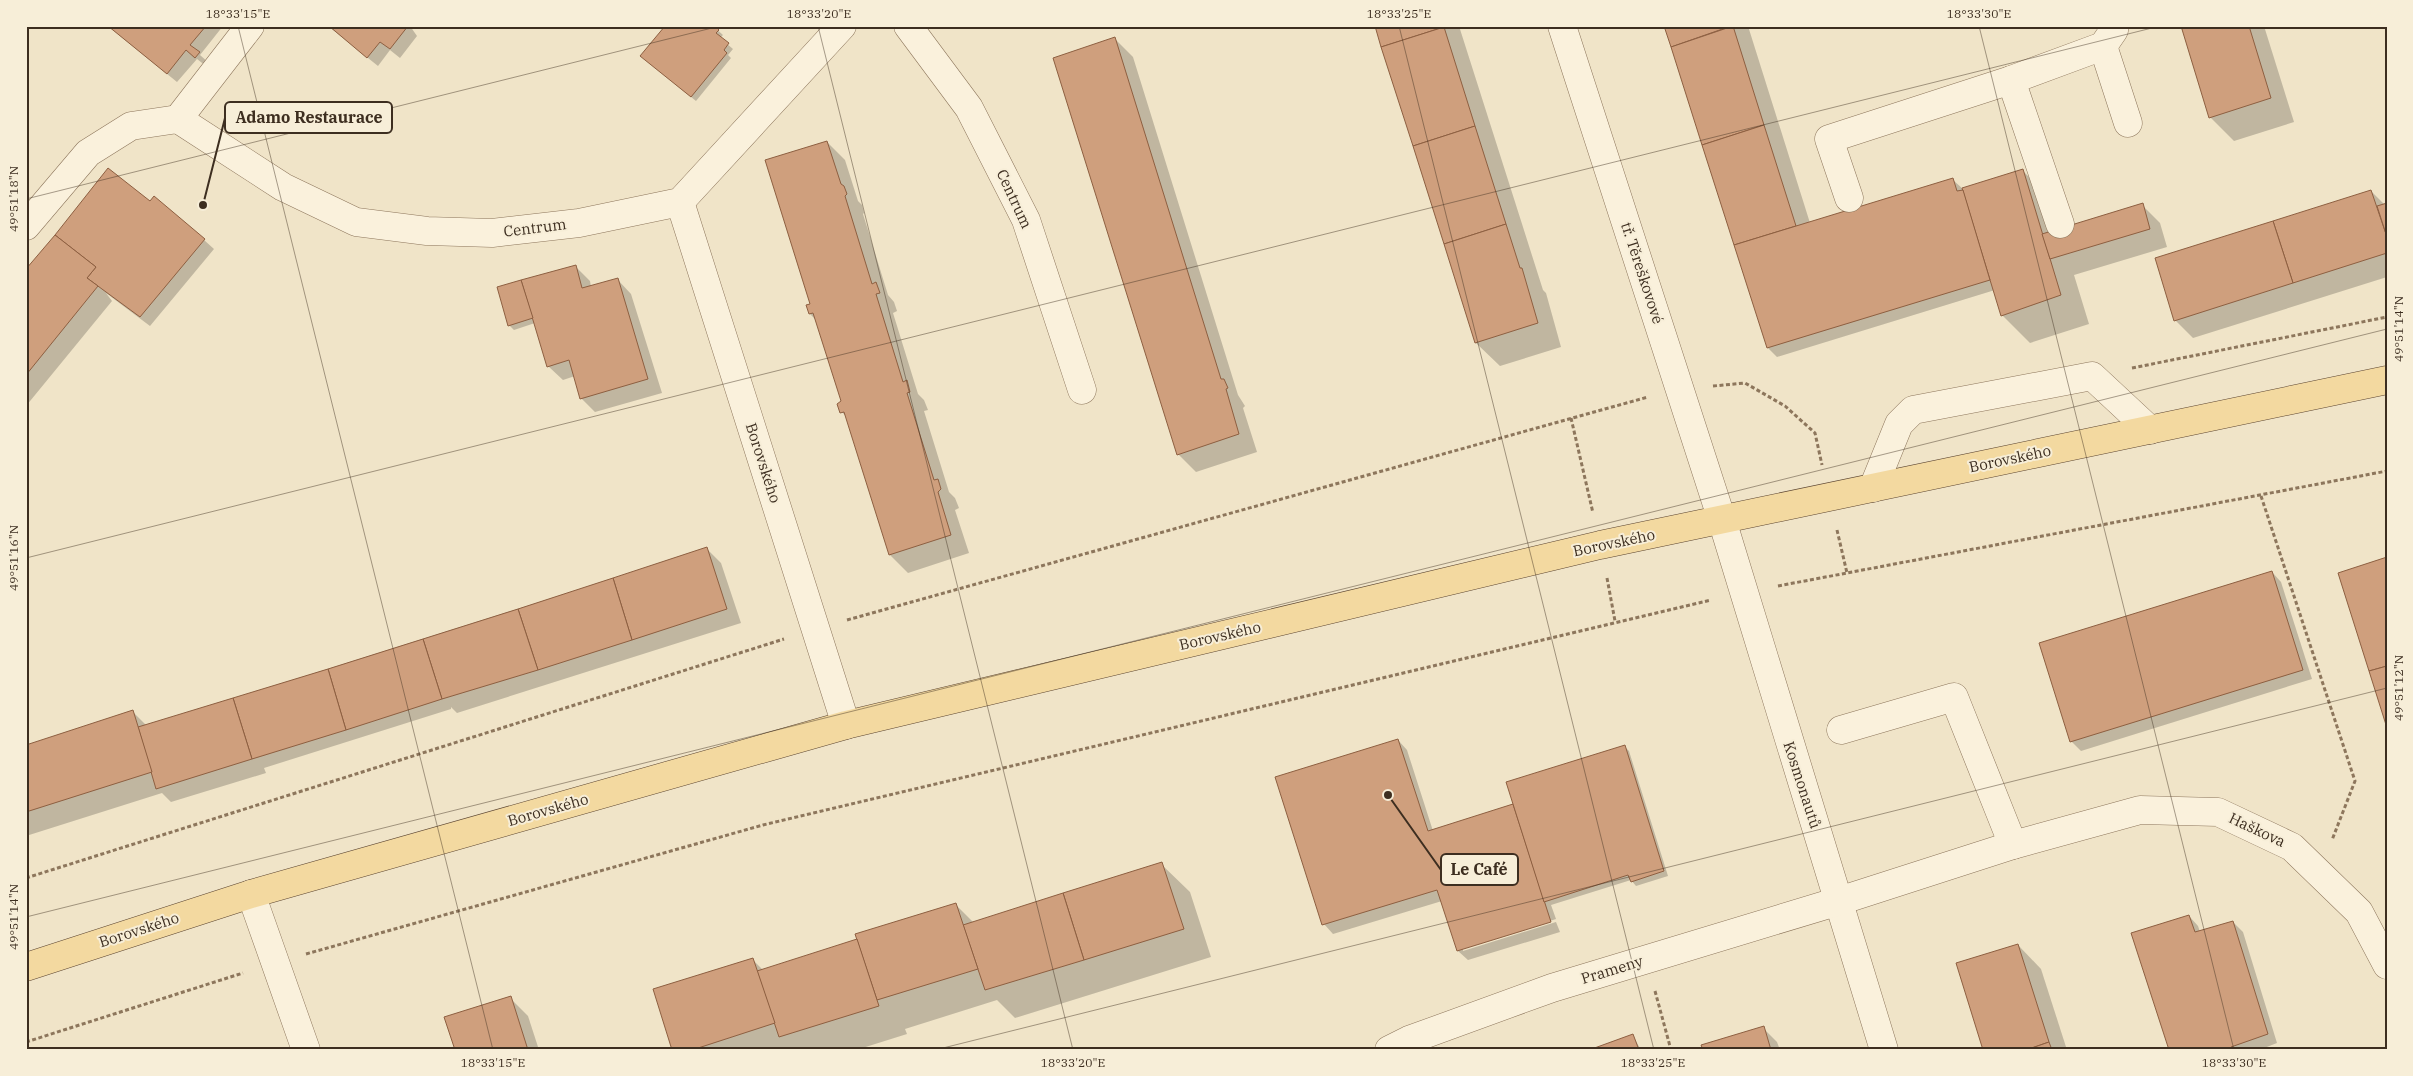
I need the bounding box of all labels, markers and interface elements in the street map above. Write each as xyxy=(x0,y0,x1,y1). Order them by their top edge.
text: 18°33'15"E xyxy=(206,6,270,21)
text: 18°33'20"E xyxy=(787,6,851,21)
text: 18°33'25"E xyxy=(1367,6,1431,21)
text: 18°33'30"E xyxy=(1947,6,2011,21)
callout: Adamo Restaurace xyxy=(225,102,392,133)
text: Adamo Restaurace xyxy=(235,107,383,127)
text: 49°51'18"N xyxy=(6,166,21,232)
street label: Centrum xyxy=(993,166,1036,231)
street label: Centrum xyxy=(503,214,567,241)
street label: tř. Těreškovové xyxy=(1617,219,1668,326)
text: 49°51'14"N xyxy=(2391,296,2406,362)
street label: Borovského xyxy=(742,420,785,505)
street label: Borovského xyxy=(1967,441,2053,476)
text: 49°51'16"N xyxy=(6,525,21,591)
street label: Borovského xyxy=(1571,525,1657,560)
street label: Borovského xyxy=(1177,617,1263,654)
text: 49°51'12"N xyxy=(2391,655,2406,721)
street label: Kosmonautů xyxy=(1779,739,1825,831)
street label: Borovského xyxy=(505,789,590,830)
street label: Haškova xyxy=(2226,808,2288,851)
callout: Le Café xyxy=(1441,854,1518,885)
text: Le Café xyxy=(1450,859,1508,879)
text: 49°51'14"N xyxy=(6,884,21,950)
street label: Borovského xyxy=(96,908,181,951)
street label: Prameny xyxy=(1579,951,1645,988)
text: 18°33'15"E xyxy=(461,1055,525,1070)
text: 18°33'20"E xyxy=(1041,1055,1105,1070)
text: 18°33'25"E xyxy=(1621,1055,1685,1070)
text: 18°33'30"E xyxy=(2202,1055,2266,1070)

